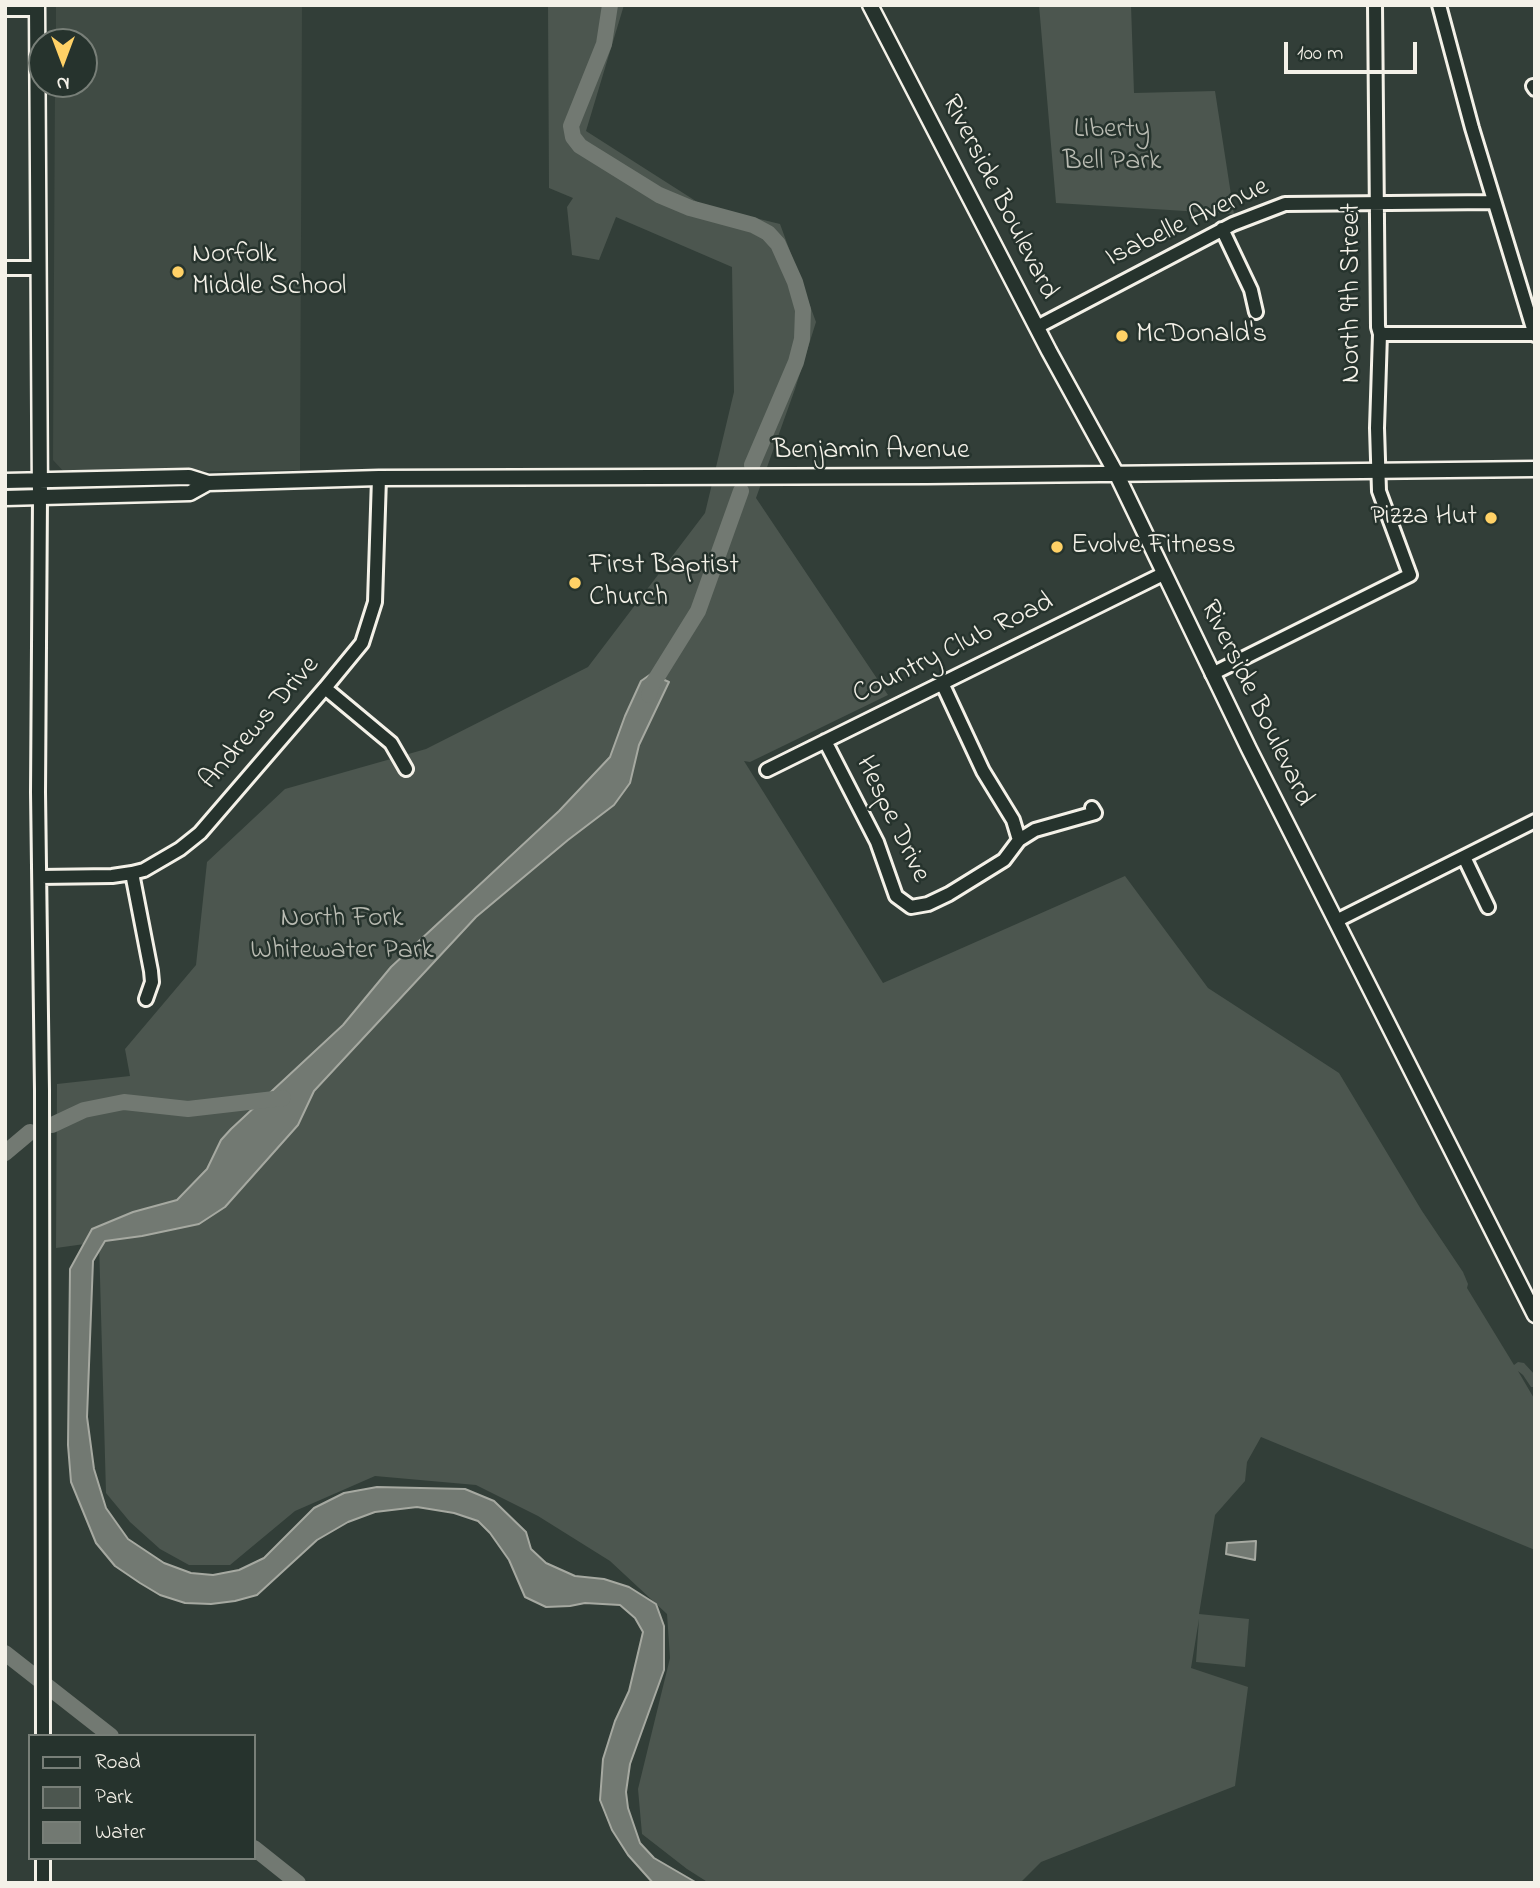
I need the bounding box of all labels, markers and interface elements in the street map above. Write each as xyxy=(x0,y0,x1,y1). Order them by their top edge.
north arrow xyxy=(28,28,98,98)
scale bar xyxy=(1288,28,1421,72)
text: 100 m xyxy=(1297,39,1343,69)
text: N xyxy=(57,69,69,96)
street label: Riverside Boulevard xyxy=(932,90,1064,306)
park label: Liberty Bell Park xyxy=(1063,114,1161,180)
street label: Isabelle Avenue xyxy=(1101,172,1275,276)
street label: North 9th Street xyxy=(1336,203,1370,383)
place label: Norfolk Middle School xyxy=(192,239,346,305)
marker: Norfolk Middle School xyxy=(170,264,186,280)
place label: McDonald's xyxy=(1136,319,1267,353)
marker: McDonald's xyxy=(1114,328,1130,344)
street label: Benjamin Avenue xyxy=(772,435,970,469)
place label: Pizza Hut xyxy=(1370,501,1477,535)
marker: Pizza Hut xyxy=(1483,510,1499,526)
place label: Evolve Fitness xyxy=(1071,530,1236,564)
marker: Evolve Fitness xyxy=(1049,539,1065,555)
place label: First Baptist Church xyxy=(589,550,739,616)
marker: First Baptist Church xyxy=(567,575,583,591)
street label: Country Club Road xyxy=(848,587,1060,713)
street label: Riverside Boulevard xyxy=(1191,596,1319,812)
street label: Andrews Drive xyxy=(194,650,328,798)
street label: Hespe Drive xyxy=(846,751,936,889)
park label: North Fork Whitewater Park xyxy=(250,903,434,969)
legend xyxy=(28,1734,256,1860)
text: Road xyxy=(95,1748,141,1778)
text: Park xyxy=(95,1783,133,1813)
text: Water xyxy=(95,1818,146,1848)

